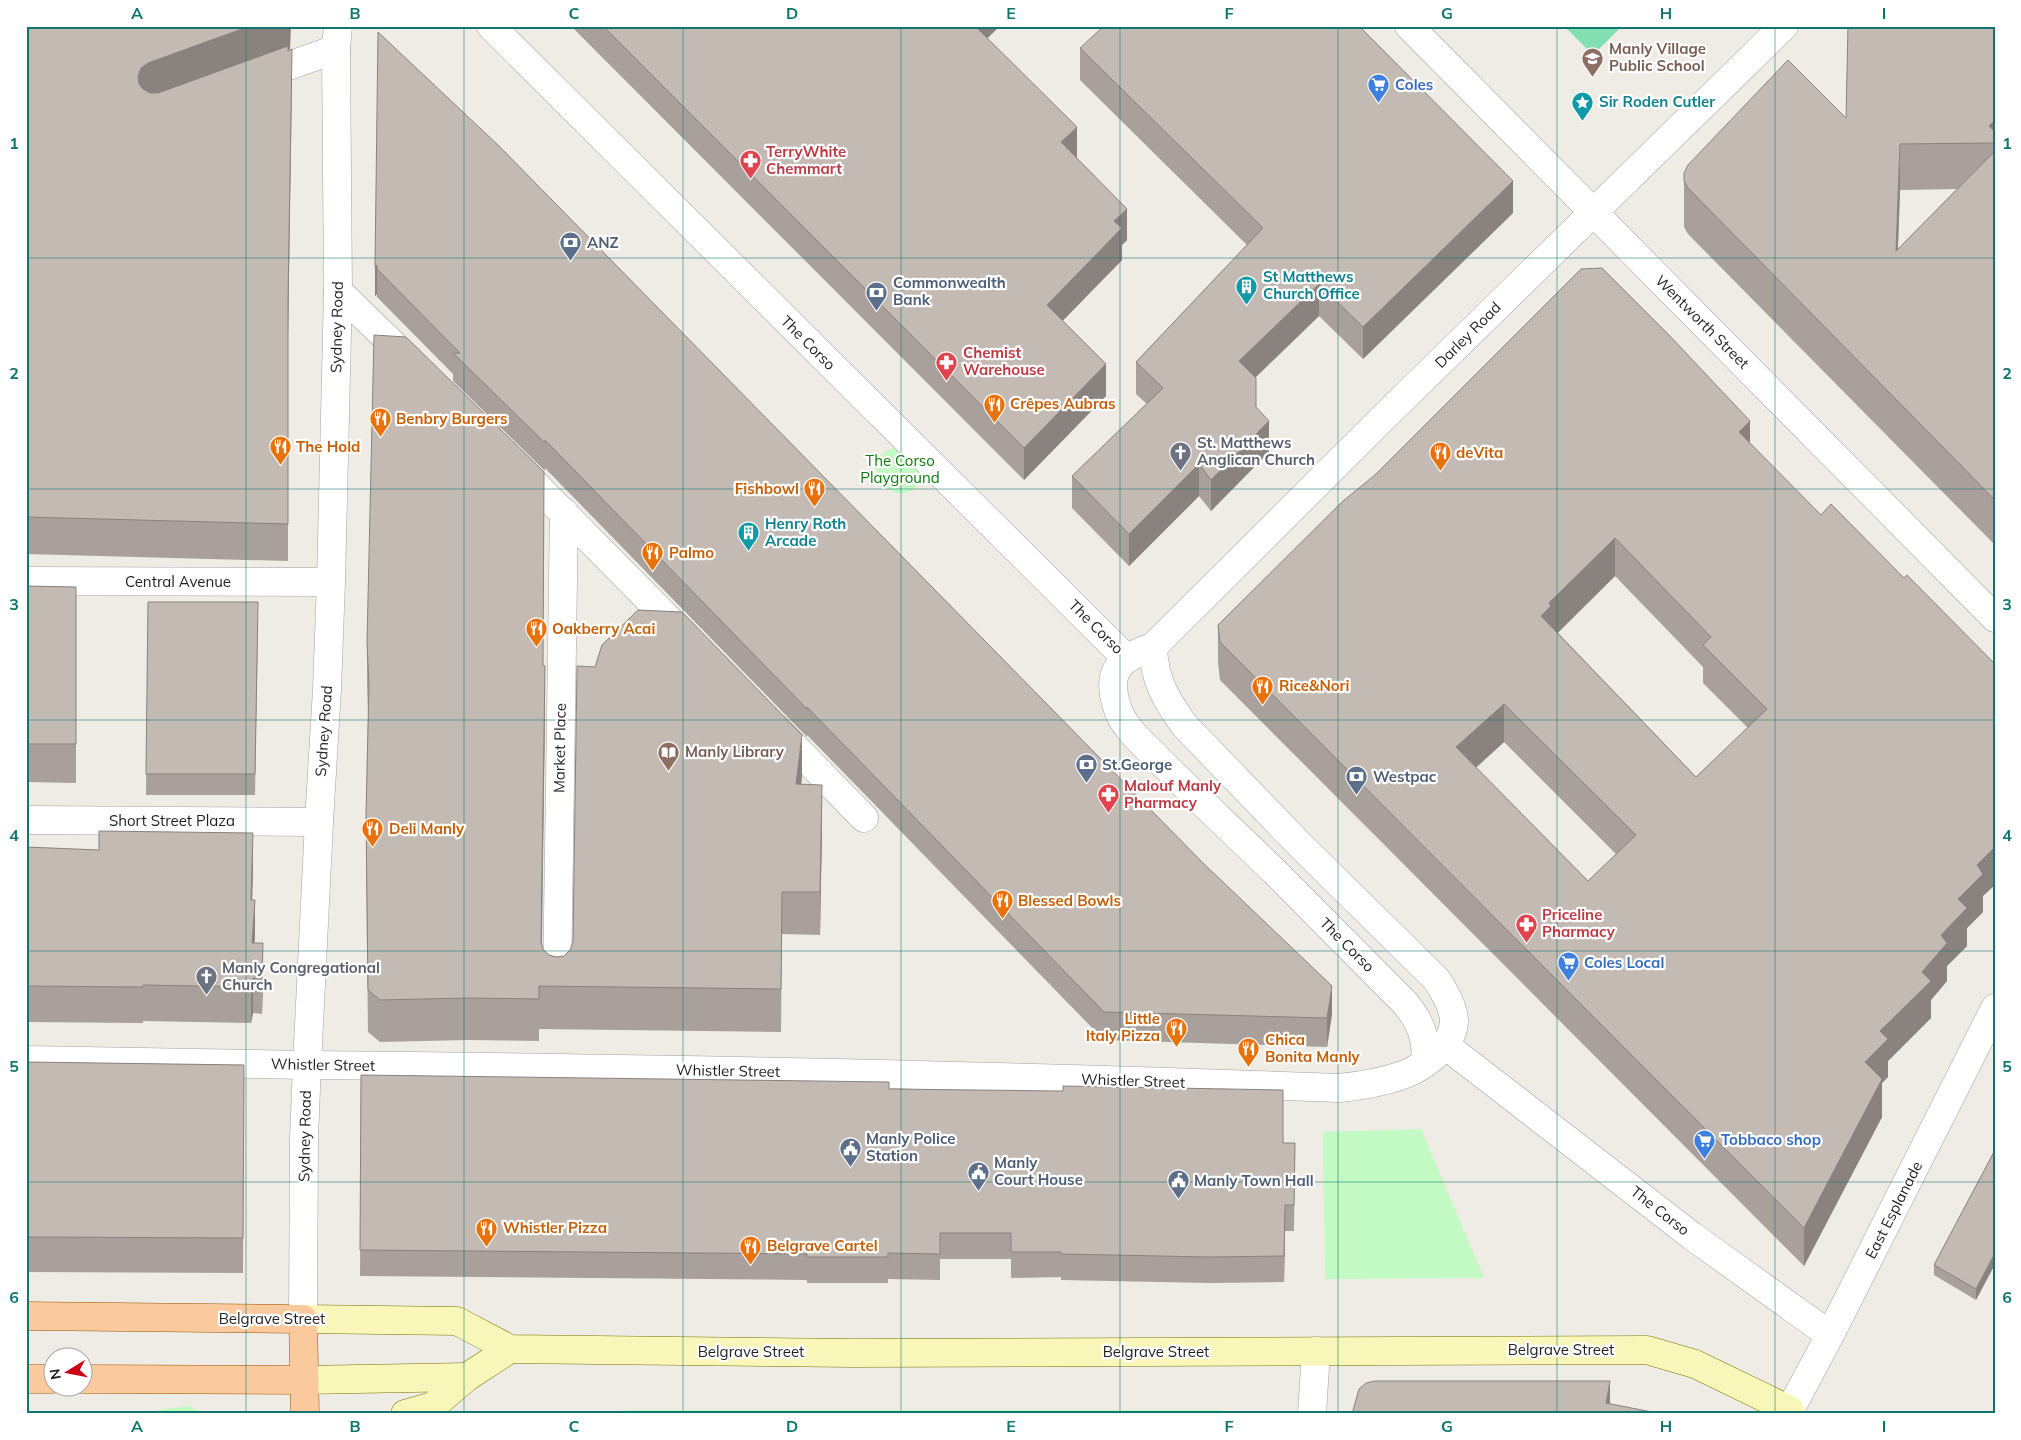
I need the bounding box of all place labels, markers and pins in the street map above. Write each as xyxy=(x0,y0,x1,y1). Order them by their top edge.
place label: Manly Village Public School xyxy=(1609,39,1706,75)
school or university icon: Manly Village Public School xyxy=(1581,46,1605,77)
supermarket icon: Coles xyxy=(1367,73,1391,104)
place label: Coles xyxy=(1395,75,1433,94)
place icon: Sir Roden Cutler xyxy=(1571,90,1595,121)
place label: Sir Roden Cutler xyxy=(1599,92,1715,111)
place label: TerryWhite Chemmart xyxy=(766,142,846,178)
pharmacy icon: TerryWhite Chemmart xyxy=(738,149,762,180)
bank icon: ANZ xyxy=(559,231,583,262)
place label: ANZ xyxy=(587,233,619,252)
place label: St Matthews Church Office xyxy=(1263,267,1360,303)
place label: Commonwealth Bank xyxy=(893,273,1006,309)
building icon: St Matthews Church Office xyxy=(1235,274,1259,305)
bank icon: Commonwealth Bank xyxy=(865,280,889,311)
place label: Chemist Warehouse xyxy=(963,343,1045,379)
pharmacy icon: Chemist Warehouse xyxy=(935,350,959,381)
restaurant icon: Crêpes Aubras xyxy=(982,392,1006,423)
place label: Crêpes Aubras xyxy=(1010,394,1116,413)
restaurant icon: Benbry Burgers xyxy=(368,407,392,438)
place label: Benbry Burgers xyxy=(396,409,507,428)
place label: St. Matthews Anglican Church xyxy=(1197,433,1315,469)
restaurant icon: The Hold xyxy=(268,435,292,466)
place label: The Hold xyxy=(296,437,360,456)
church icon: St. Matthews Anglican Church xyxy=(1169,440,1193,471)
restaurant icon: deVita xyxy=(1428,441,1452,472)
place label: deVita xyxy=(1456,443,1503,462)
restaurant icon: Fishbowl xyxy=(803,477,827,508)
place label: Fishbowl xyxy=(735,479,799,498)
place label: Henry Roth Arcade xyxy=(765,514,846,550)
building icon: Henry Roth Arcade xyxy=(737,521,761,552)
restaurant icon: Palmo xyxy=(641,541,665,572)
place label: Palmo xyxy=(669,543,714,562)
restaurant icon: Oakberry Acai xyxy=(524,617,548,648)
place label: Oakberry Acai xyxy=(552,619,655,638)
restaurant icon: Rice&Nori xyxy=(1251,674,1275,705)
place label: Rice&Nori xyxy=(1279,676,1349,695)
library icon: Manly Library xyxy=(657,740,681,771)
place label: Manly Library xyxy=(685,742,785,761)
bank icon: St.George xyxy=(1074,753,1098,784)
place label: St.George xyxy=(1102,755,1172,774)
bank icon: Westpac xyxy=(1345,765,1369,796)
place label: Westpac xyxy=(1373,767,1437,786)
place label: Malouf Manly Pharmacy xyxy=(1124,776,1222,812)
pharmacy icon: Malouf Manly Pharmacy xyxy=(1096,783,1120,814)
restaurant icon: Deli Manly xyxy=(361,817,385,848)
place label: Deli Manly xyxy=(389,819,465,838)
restaurant icon: Blessed Bowls xyxy=(990,889,1014,920)
place label: Blessed Bowls xyxy=(1018,891,1121,910)
place label: Priceline Pharmacy xyxy=(1542,905,1616,941)
pharmacy icon: Priceline Pharmacy xyxy=(1514,912,1538,943)
supermarket icon: Coles Local xyxy=(1556,951,1580,982)
place label: Coles Local xyxy=(1584,953,1664,972)
place label: Manly Congregational Church xyxy=(222,958,380,994)
church icon: Manly Congregational Church xyxy=(194,965,218,996)
place label: Little Italy Pizza xyxy=(1086,1009,1160,1045)
restaurant icon: Little Italy Pizza xyxy=(1164,1016,1188,1047)
place label: Chica Bonita Manly xyxy=(1265,1030,1361,1066)
restaurant icon: Chica Bonita Manly xyxy=(1237,1037,1261,1068)
supermarket icon: Tobbaco shop xyxy=(1693,1128,1717,1159)
place label: Manly Police Station xyxy=(866,1129,956,1165)
place label: Tobbaco shop xyxy=(1721,1130,1821,1149)
public building icon: Manly Police Station xyxy=(838,1136,862,1167)
place label: Manly Court House xyxy=(994,1153,1083,1189)
public building icon: Manly Court House xyxy=(966,1160,990,1191)
public building icon: Manly Town Hall xyxy=(1166,1169,1190,1200)
place label: Manly Town Hall xyxy=(1194,1171,1314,1190)
restaurant icon: Whistler Pizza xyxy=(475,1216,499,1247)
place label: Whistler Pizza xyxy=(503,1218,607,1237)
restaurant icon: Belgrave Cartel xyxy=(739,1234,763,1265)
place label: Belgrave Cartel xyxy=(767,1236,878,1255)

